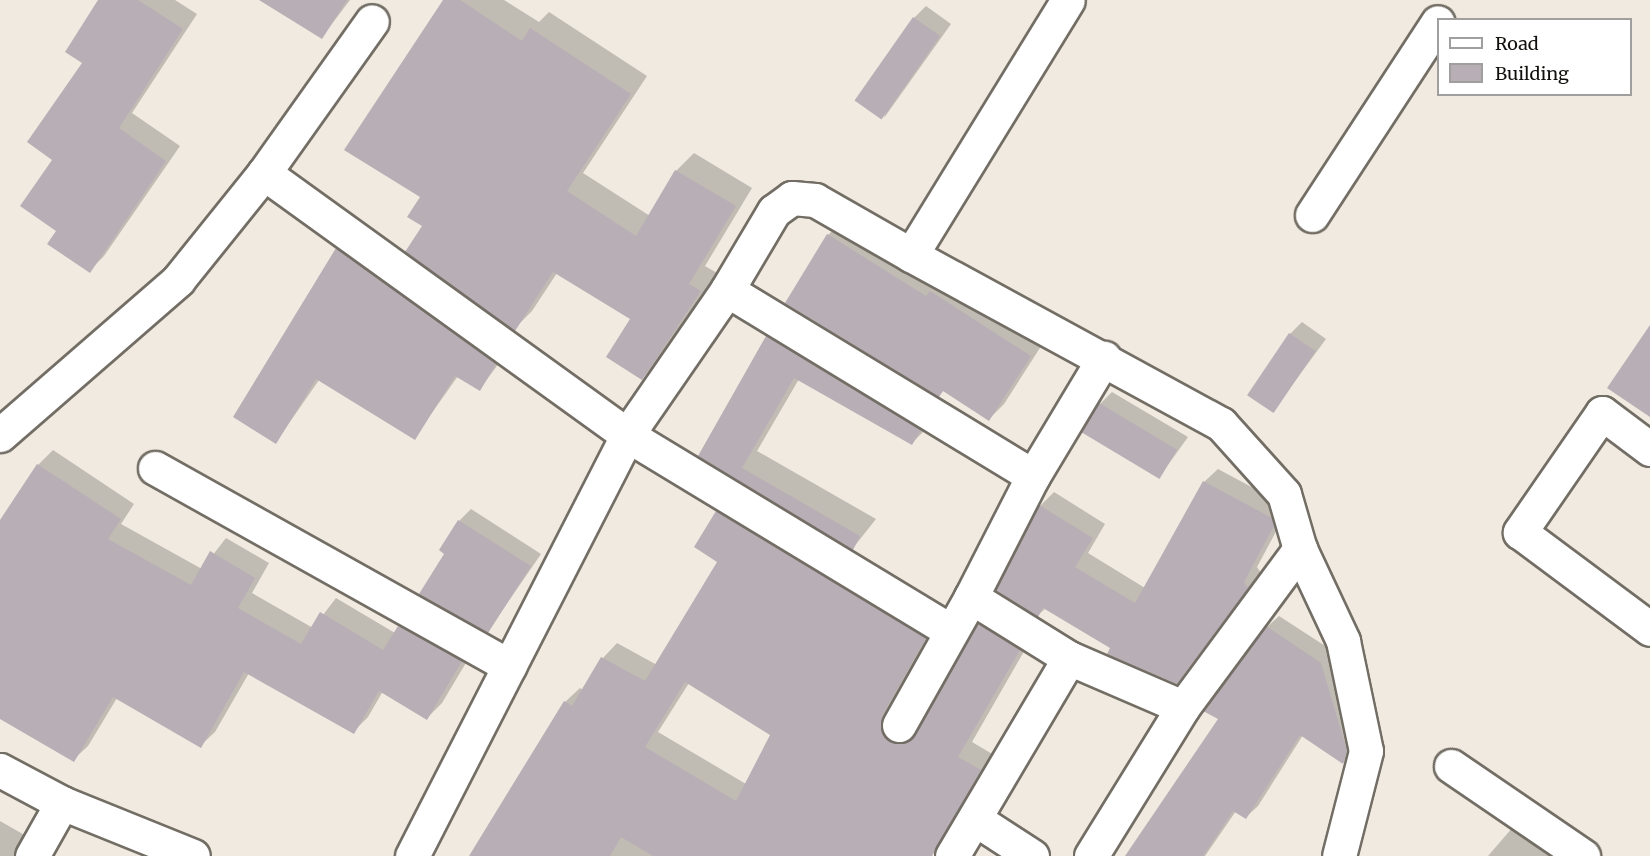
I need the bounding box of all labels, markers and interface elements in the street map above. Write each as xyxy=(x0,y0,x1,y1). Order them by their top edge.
legend xyxy=(1437,18,1632,96)
text: Road xyxy=(1495,32,1539,55)
text: Building xyxy=(1495,62,1569,85)

